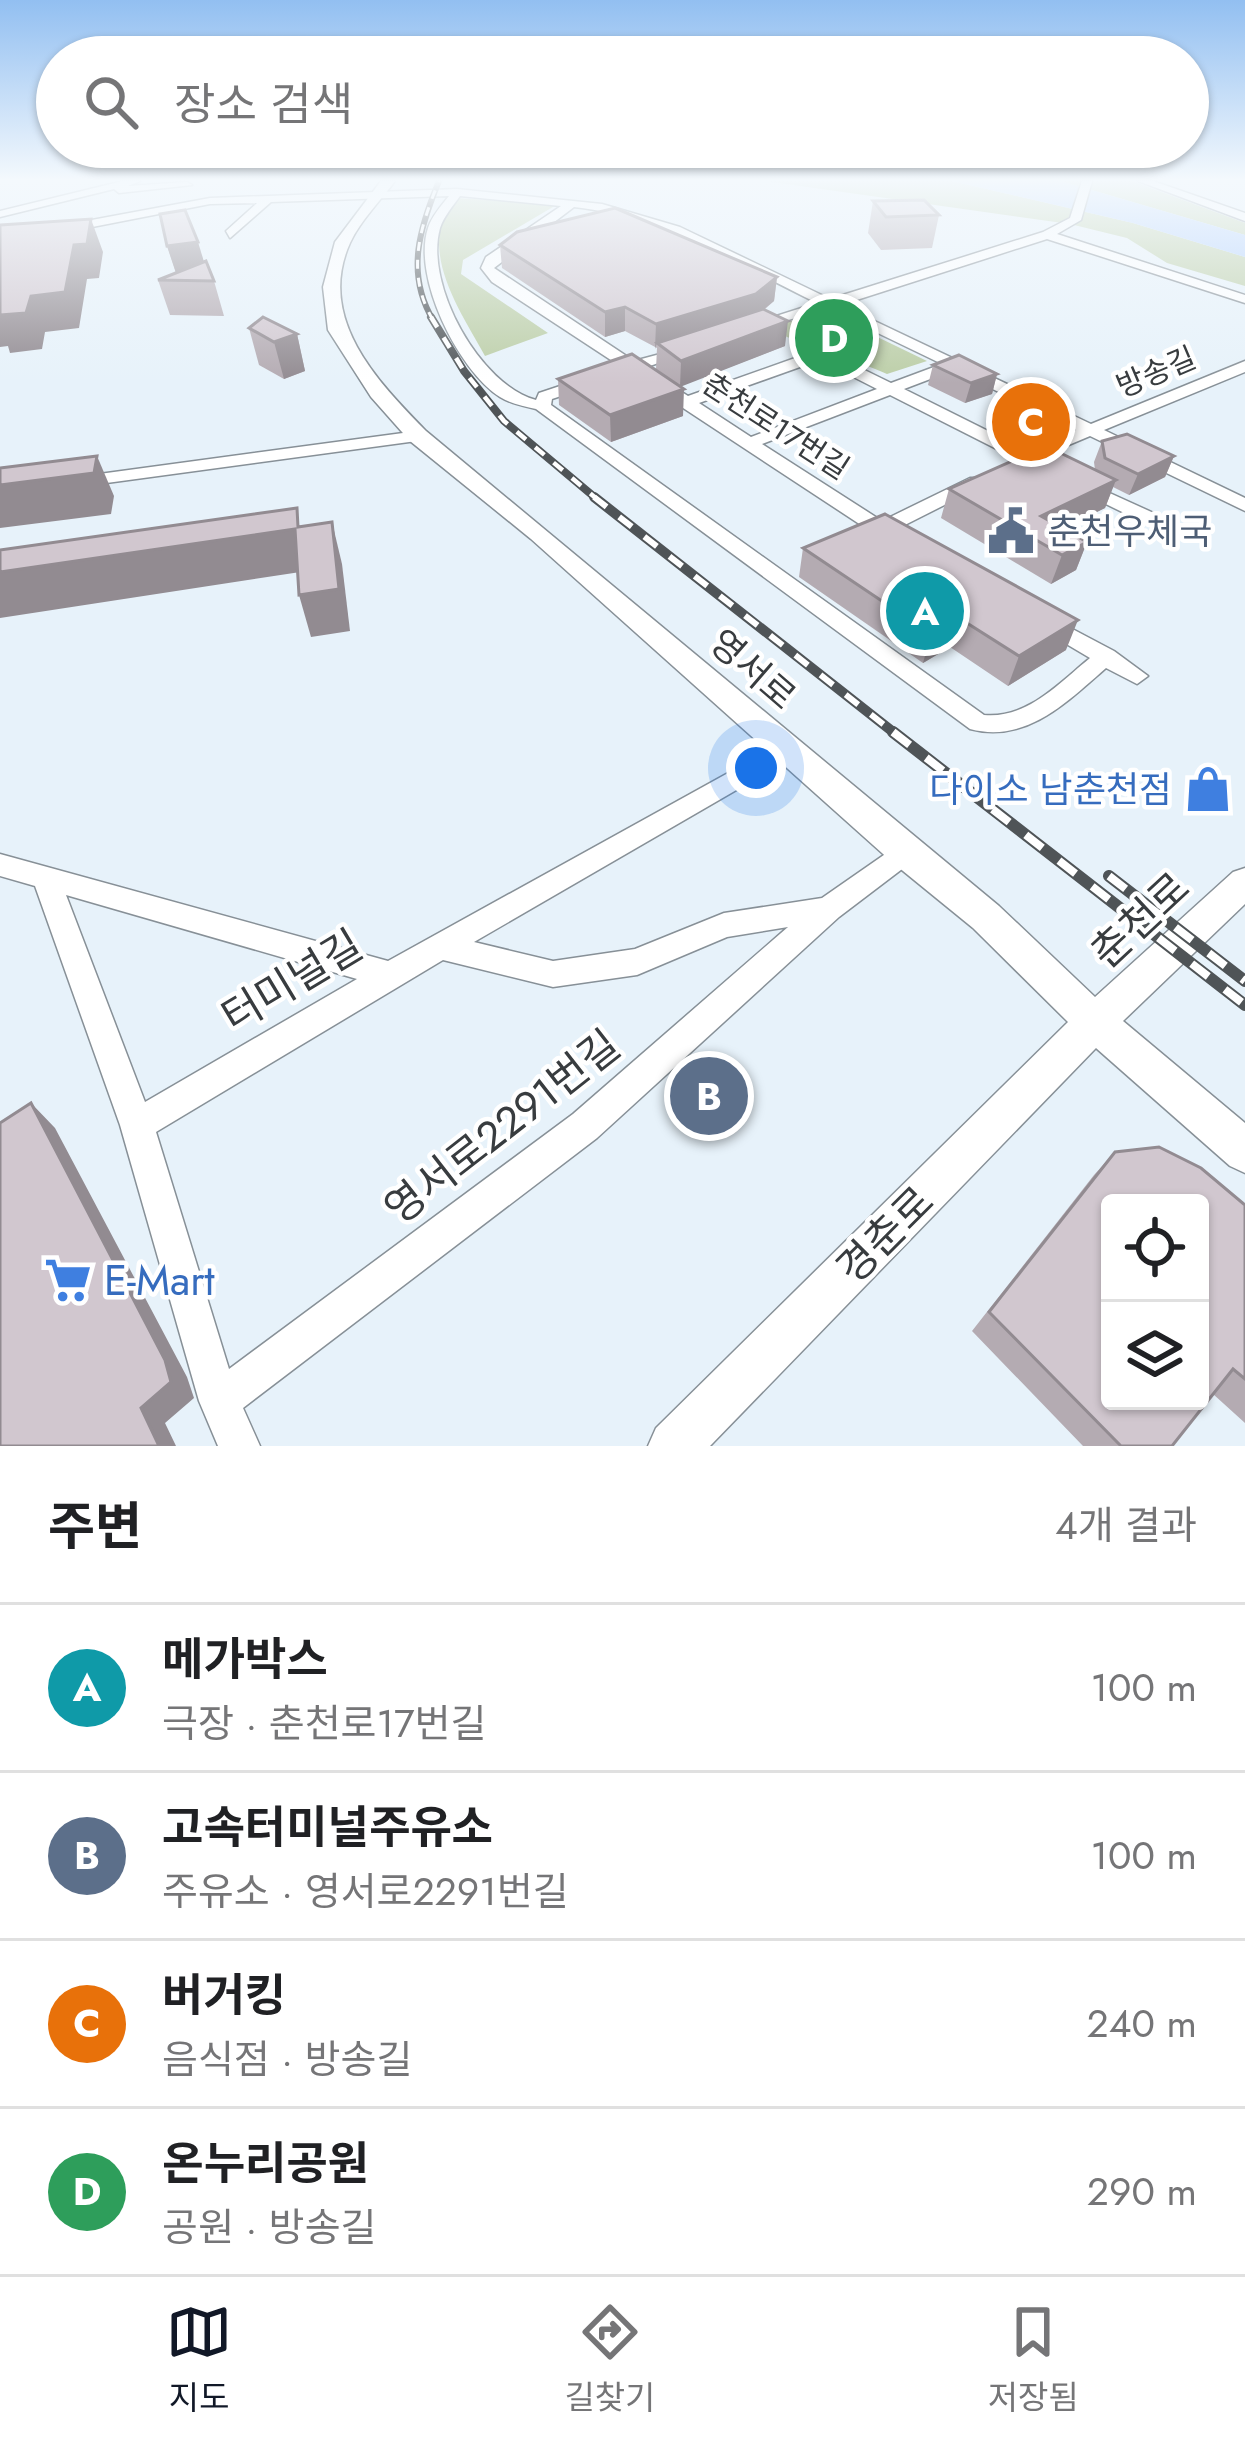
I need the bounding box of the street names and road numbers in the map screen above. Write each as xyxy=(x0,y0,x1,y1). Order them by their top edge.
street label: 방송길 xyxy=(1109,336,1203,408)
street label: 춘천로17번길 xyxy=(694,362,858,490)
street label: 영서로 xyxy=(698,617,808,721)
street label: 춘천로 xyxy=(1077,858,1203,982)
street label: 터미널길 xyxy=(210,915,374,1047)
street label: 영서로2291번길 xyxy=(371,1016,633,1238)
street label: 경춘로 xyxy=(822,1172,948,1298)

